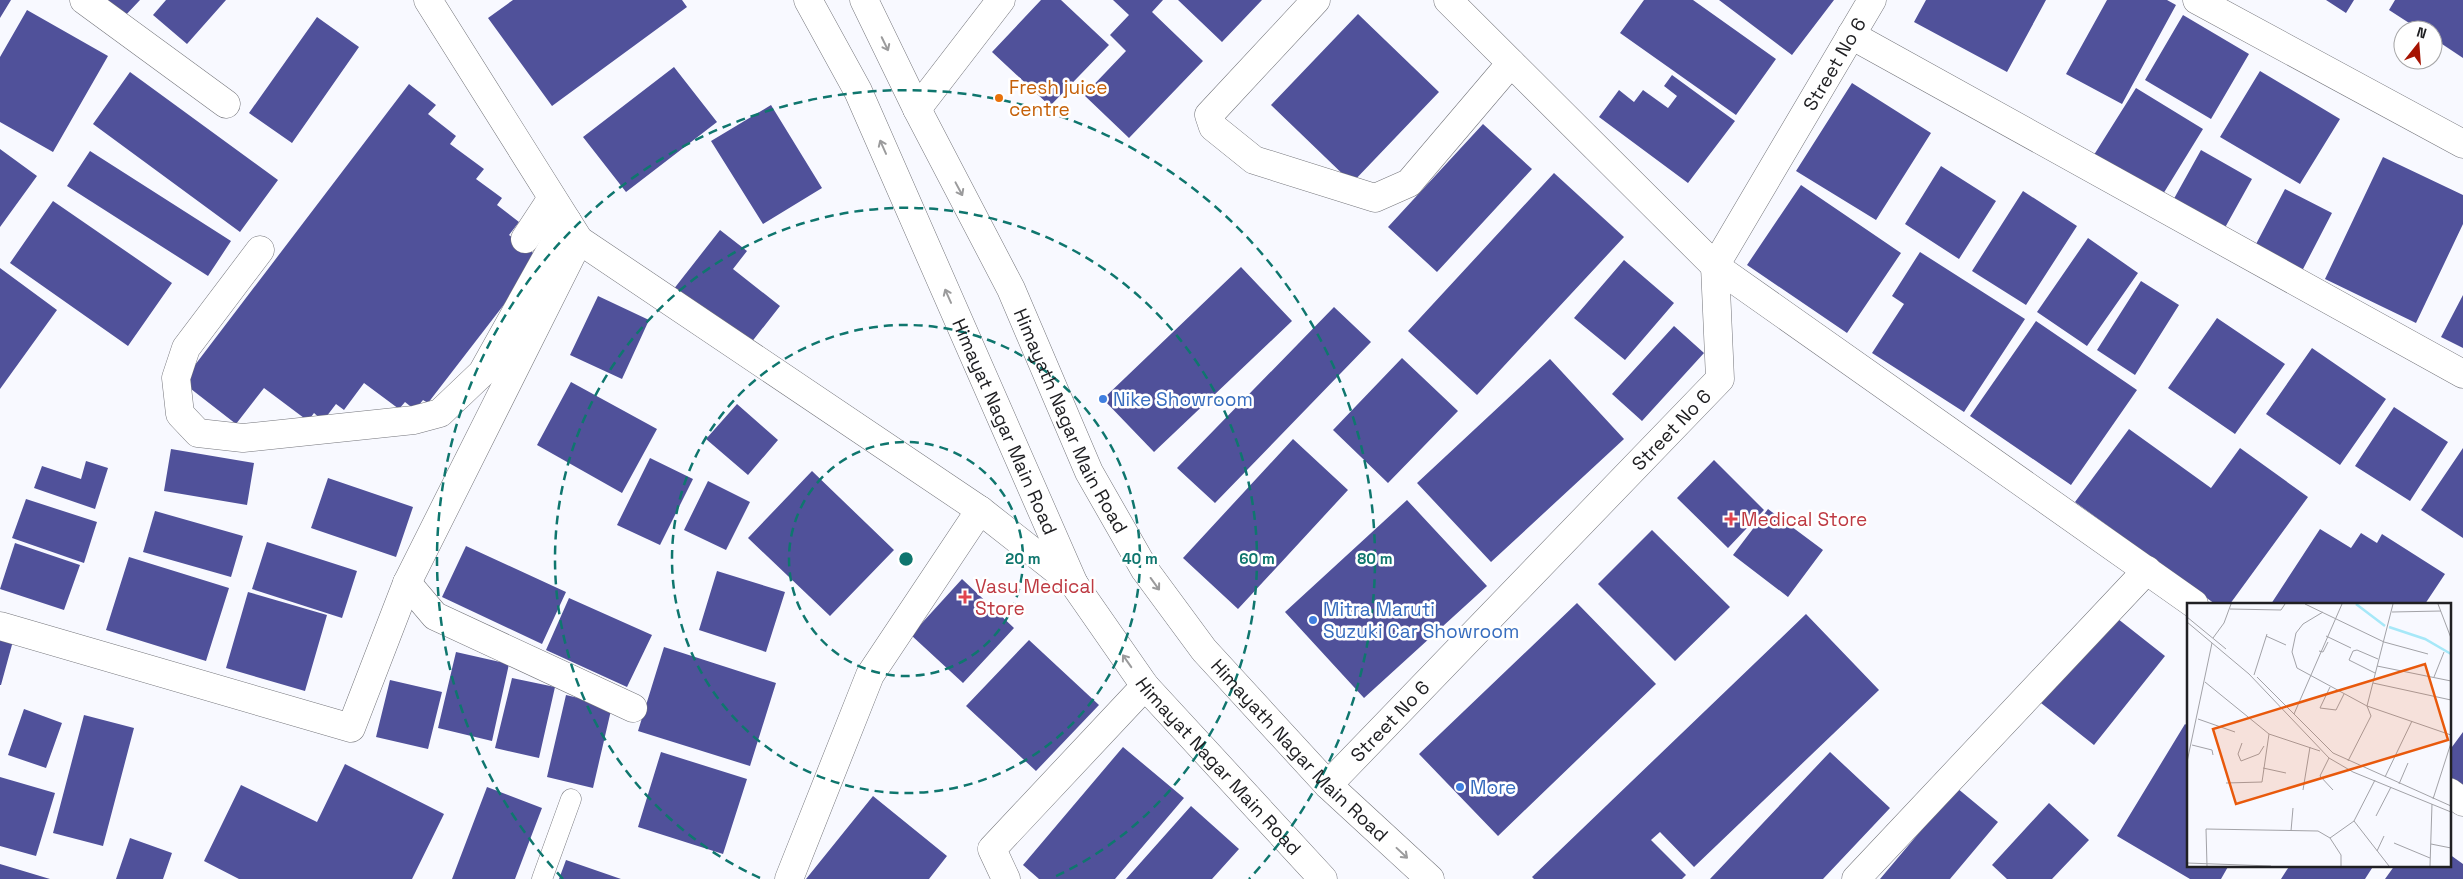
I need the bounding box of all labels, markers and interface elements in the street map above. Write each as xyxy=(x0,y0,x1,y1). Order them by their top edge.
street label: Street No 6 xyxy=(1797,13,1871,115)
north arrow xyxy=(2393,20,2443,70)
text: N xyxy=(2415,23,2429,43)
one-way arrow xyxy=(881,36,890,51)
place label: Fresh juice centre xyxy=(1009,75,1107,122)
marker: Fresh juice centre xyxy=(993,92,1005,104)
one-way arrow xyxy=(877,140,887,155)
one-way arrow xyxy=(955,181,964,196)
one-way arrow xyxy=(943,289,952,304)
street label: Himayath Nagar Main Road xyxy=(1008,304,1134,538)
street label: Himayat Nagar Main Road xyxy=(947,314,1063,538)
street label: Street No 6 xyxy=(1626,384,1716,476)
place label: Nike Showroom xyxy=(1113,387,1253,412)
marker: Nike Showroom xyxy=(1097,393,1109,405)
place label: Medical Store xyxy=(1741,507,1867,532)
marker: Medical Store xyxy=(1725,513,1737,525)
text: 20 m xyxy=(1005,549,1041,568)
text: 40 m xyxy=(1122,549,1158,568)
text: 60 m xyxy=(1239,549,1275,568)
text: 80 m xyxy=(1357,549,1393,568)
centre of rings xyxy=(897,550,915,568)
place label: Vasu Medical Store xyxy=(975,574,1095,621)
one-way arrow xyxy=(1150,577,1161,590)
marker: Vasu Medical Store xyxy=(959,591,971,603)
place label: Mitra Maruti Suzuki Car Showroom xyxy=(1323,597,1519,644)
inset map xyxy=(2187,603,2450,866)
marker: Mitra Maruti Suzuki Car Showroom xyxy=(1307,614,1319,626)
street label: Himayath Nagar Main Road xyxy=(1206,653,1394,847)
one-way arrow xyxy=(1122,654,1132,668)
street label: Himayat Nagar Main Road xyxy=(1130,672,1307,860)
street label: Street No 6 xyxy=(1345,675,1435,767)
place label: More xyxy=(1470,775,1516,800)
marker: More xyxy=(1454,781,1466,793)
one-way arrow xyxy=(1396,847,1409,859)

